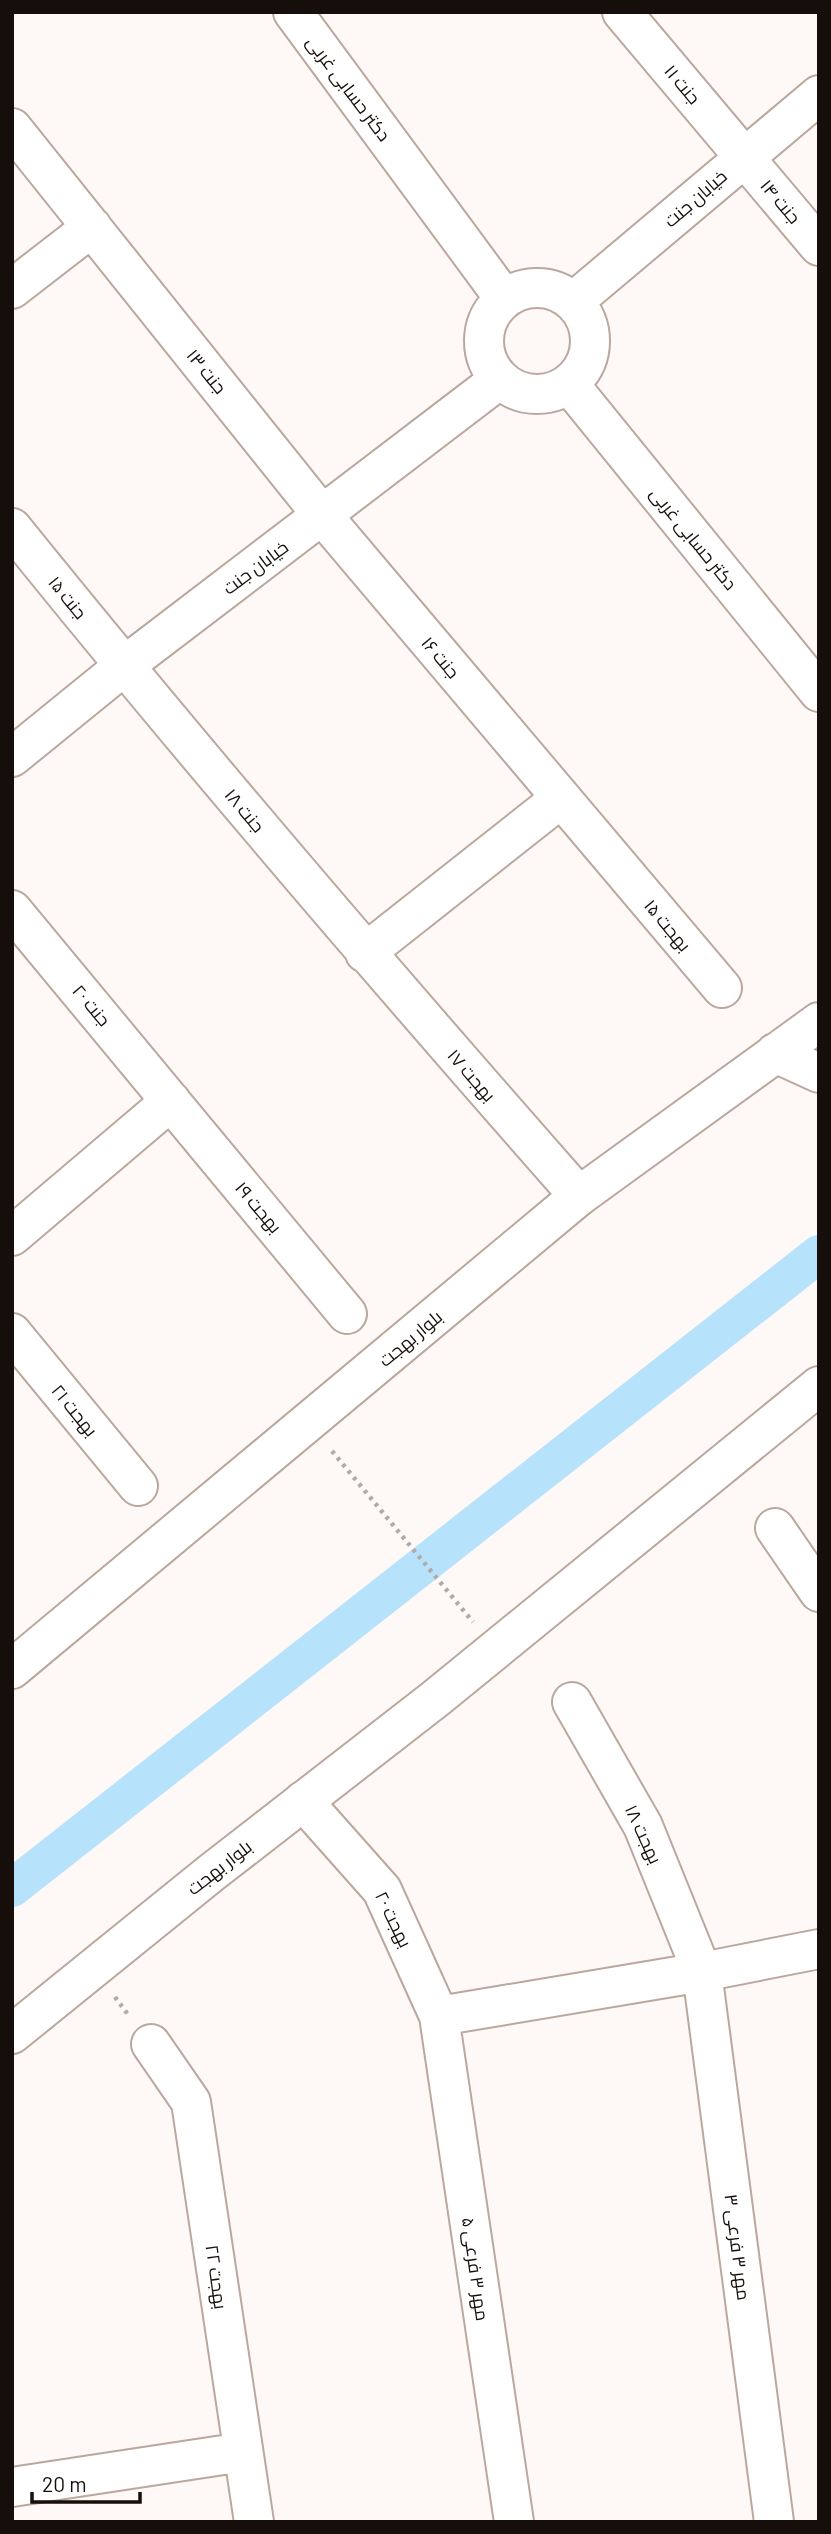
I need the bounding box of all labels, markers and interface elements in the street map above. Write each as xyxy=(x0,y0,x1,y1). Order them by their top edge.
street label: دکتر حسابی غربی xyxy=(301,31,396,146)
street label: جنت ۱۱ xyxy=(660,60,706,108)
street label: خیابان جنت xyxy=(659,165,732,232)
street label: جنت ۱۴ xyxy=(756,174,806,228)
street label: جنت ۱۳ xyxy=(182,344,232,398)
street label: دکتر حسابی غربی xyxy=(645,482,742,595)
street label: خیابان جنت xyxy=(218,535,293,600)
street label: جنت ۱۵ xyxy=(44,571,92,623)
street label: جنت ۱۶ xyxy=(417,632,465,682)
street label: جنت ۱۸ xyxy=(220,784,270,836)
street label: بهجت ۱۵ xyxy=(639,894,696,956)
street label: جنت ۲۰ xyxy=(68,980,116,1030)
street label: بهجت ۱۷ xyxy=(442,1044,501,1107)
street label: بهجت ۱۹ xyxy=(230,1177,287,1238)
street label: بلوار بهجت xyxy=(374,1305,447,1372)
street label: بهجت ۲۱ xyxy=(47,1379,103,1441)
street label: بهجت ۱۸ xyxy=(620,1801,667,1867)
street label: بلوار بهجت xyxy=(182,1835,256,1900)
street label: بهجت ۲۰ xyxy=(370,1887,417,1951)
street label: مهر ۳ فرعی ۳ xyxy=(720,2193,755,2302)
street label: مهر ۳ فرعی ۵ xyxy=(457,2216,494,2322)
street label: بهجت ۲۲ xyxy=(201,2243,232,2311)
scale bar xyxy=(32,2460,140,2504)
text: 20 m xyxy=(42,2471,87,2496)

